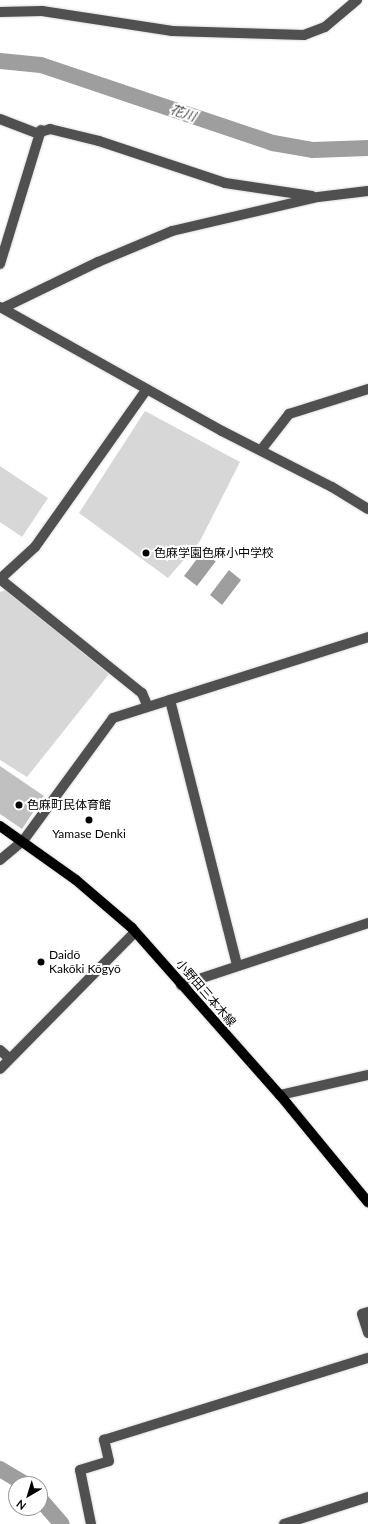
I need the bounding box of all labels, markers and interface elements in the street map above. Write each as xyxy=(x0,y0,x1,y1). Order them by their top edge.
water label: 花川 xyxy=(168,101,198,125)
place label: 色麻学園色麻小中学校 xyxy=(154,546,274,560)
marker: 色麻学園色麻小中学校 xyxy=(141,548,151,558)
place label: 色麻町民体育館 xyxy=(27,798,111,812)
marker: 色麻町民体育館 xyxy=(14,800,24,810)
marker: Yamase Denki xyxy=(84,815,94,825)
place label: Yamase Denki xyxy=(52,827,126,841)
place label: Daidō Kakōki Kōgyō xyxy=(49,948,121,976)
marker: Daidō Kakōki Kōgyō xyxy=(36,957,46,967)
street label: 小野田三本木線 xyxy=(173,957,239,1029)
north arrow xyxy=(8,1476,48,1516)
text: N xyxy=(14,1497,28,1513)

